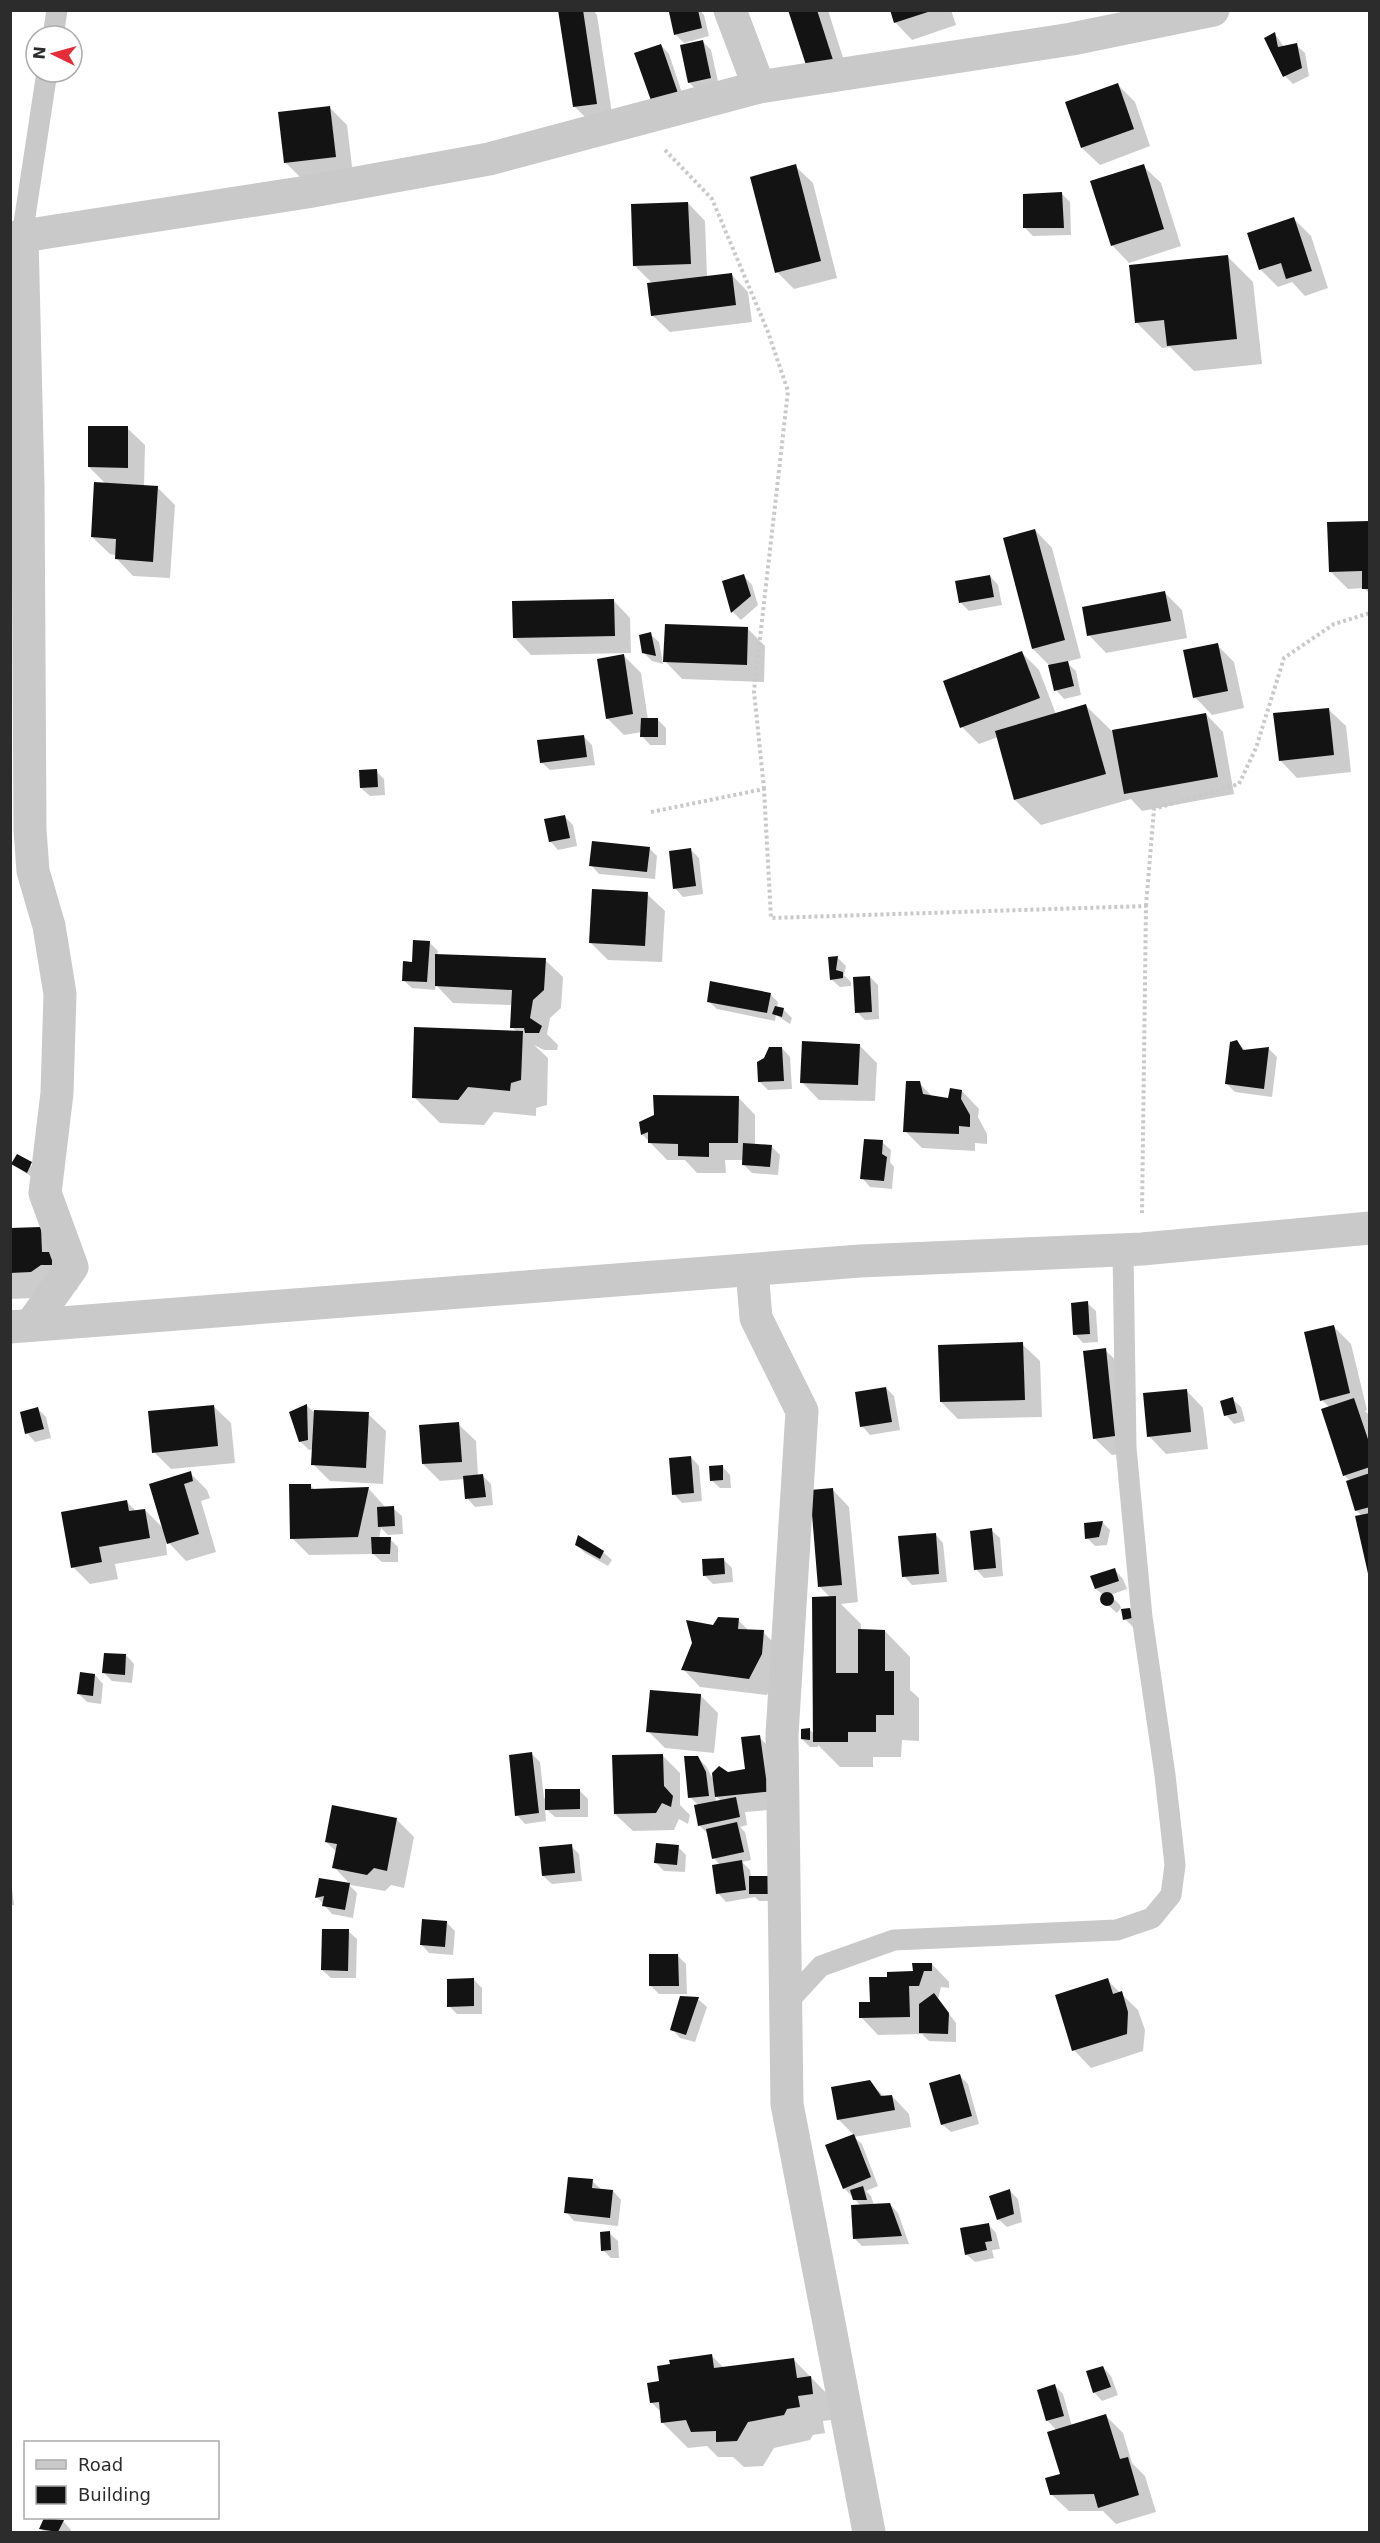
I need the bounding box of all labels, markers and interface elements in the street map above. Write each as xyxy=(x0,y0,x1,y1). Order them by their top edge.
north arrow xyxy=(24,24,84,84)
text: N xyxy=(30,45,50,60)
legend xyxy=(24,2441,219,2519)
text: Road xyxy=(78,2454,123,2475)
text: Building xyxy=(78,2484,151,2505)

